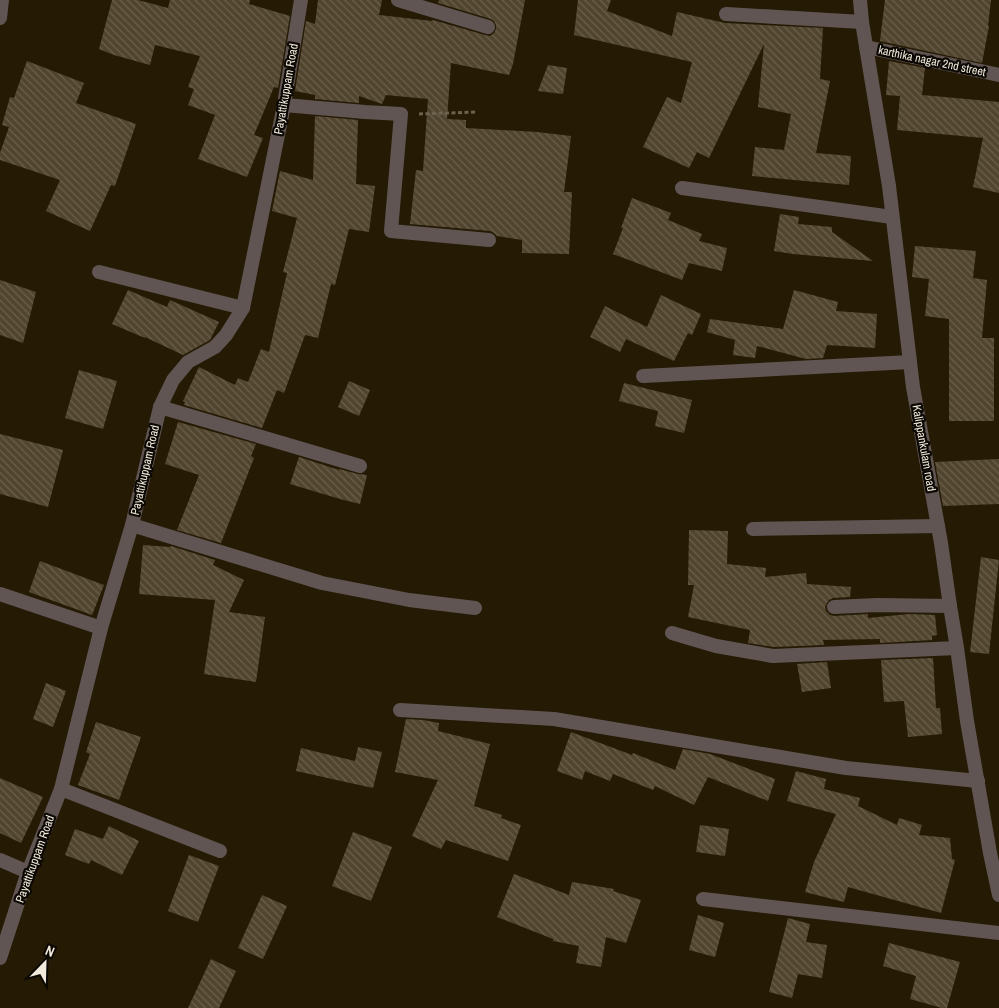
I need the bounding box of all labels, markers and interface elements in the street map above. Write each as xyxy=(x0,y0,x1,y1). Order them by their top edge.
street label: Payattikuppam Road xyxy=(270,42,302,136)
street label: karthika nagar 2nd street xyxy=(877,42,987,80)
street label: Kalippankulam road xyxy=(909,404,939,492)
street label: Payattikuppam Road xyxy=(127,423,163,517)
street label: Payattikuppam Road xyxy=(12,813,58,905)
north arrow xyxy=(20,938,70,988)
text: N xyxy=(43,941,57,961)

